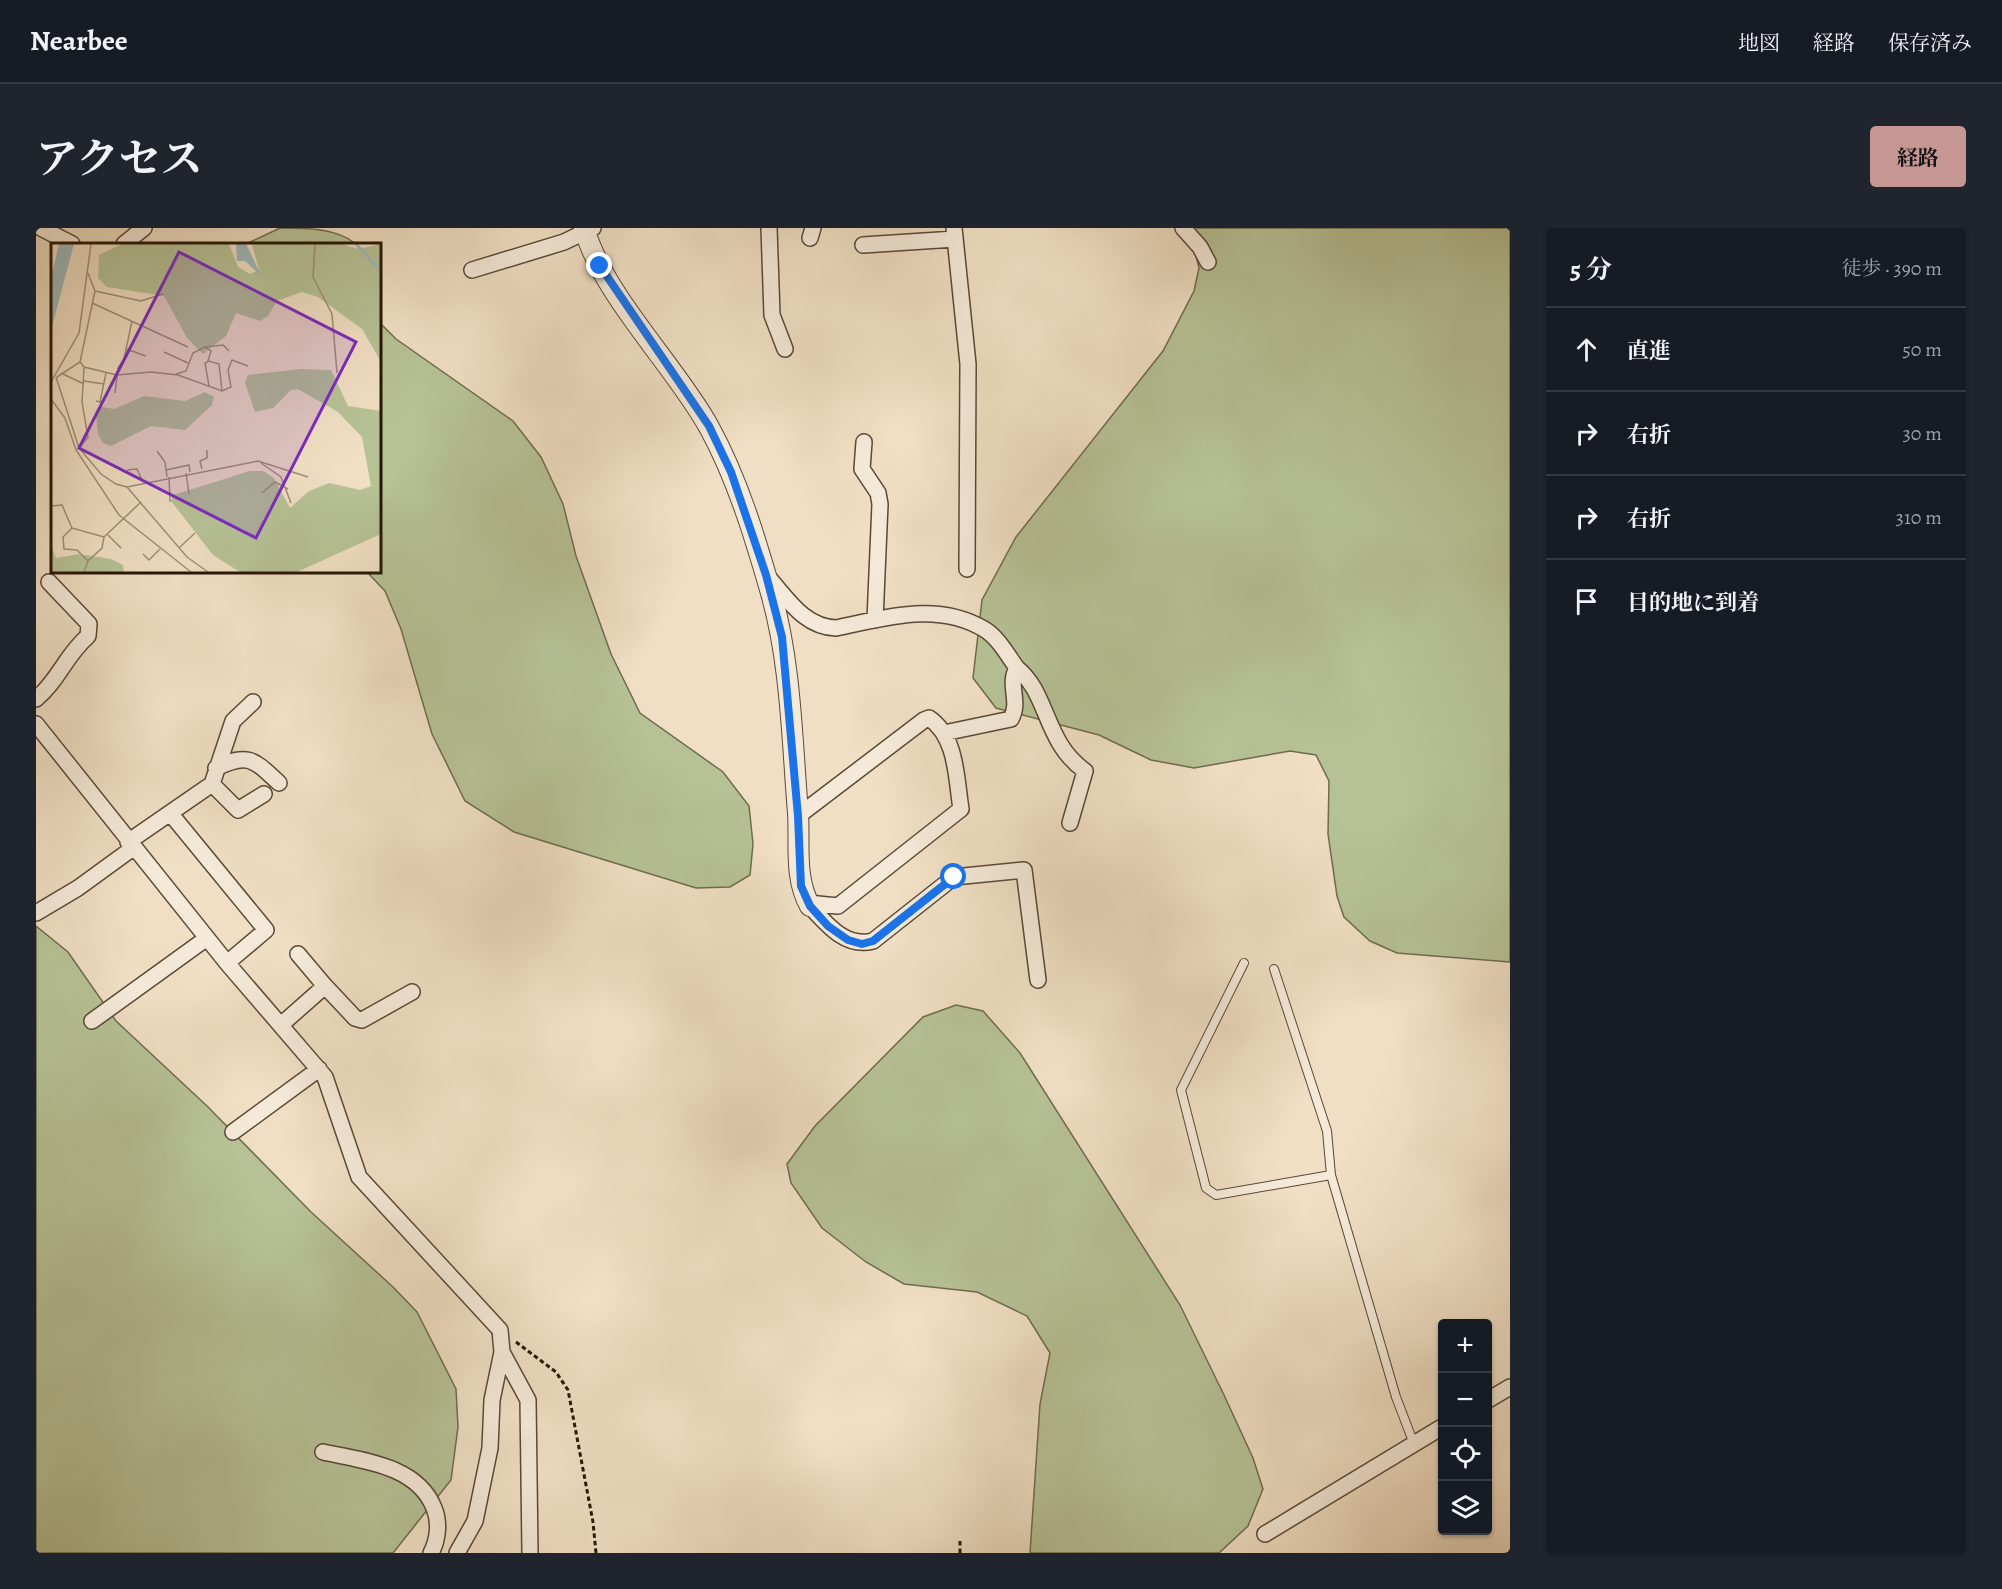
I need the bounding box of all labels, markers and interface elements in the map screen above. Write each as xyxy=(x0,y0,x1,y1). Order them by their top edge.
text: Nearbee xyxy=(30,22,128,60)
text: 地図 xyxy=(1738,29,1780,57)
text: 経路 xyxy=(1813,29,1855,57)
text: 保存済み xyxy=(1888,29,1972,57)
button: 経路 xyxy=(1870,126,1966,187)
text: アクセス xyxy=(36,130,203,187)
inset map xyxy=(51,243,381,573)
route end xyxy=(586,252,612,278)
text: 5 分 xyxy=(1570,252,1612,287)
text: 徒歩 · 390 m xyxy=(1841,255,1942,282)
icon: ahead xyxy=(1570,333,1603,366)
text: 直進 xyxy=(1627,336,1671,366)
text: 50 m xyxy=(1902,336,1942,363)
icon: right xyxy=(1570,417,1603,450)
text: 右折 xyxy=(1627,420,1671,450)
text: 30 m xyxy=(1902,420,1942,447)
icon: right xyxy=(1570,501,1603,534)
text: 右折 xyxy=(1627,504,1671,534)
text: 310 m xyxy=(1896,504,1942,531)
icon: arrive xyxy=(1570,585,1603,618)
text: 目的地に到着 xyxy=(1627,588,1759,618)
route start xyxy=(940,863,966,889)
map controls xyxy=(1438,1319,1492,1535)
button: + xyxy=(1438,1319,1492,1373)
button: − xyxy=(1438,1373,1492,1427)
button: locate xyxy=(1438,1427,1492,1481)
button: layers xyxy=(1438,1481,1492,1535)

